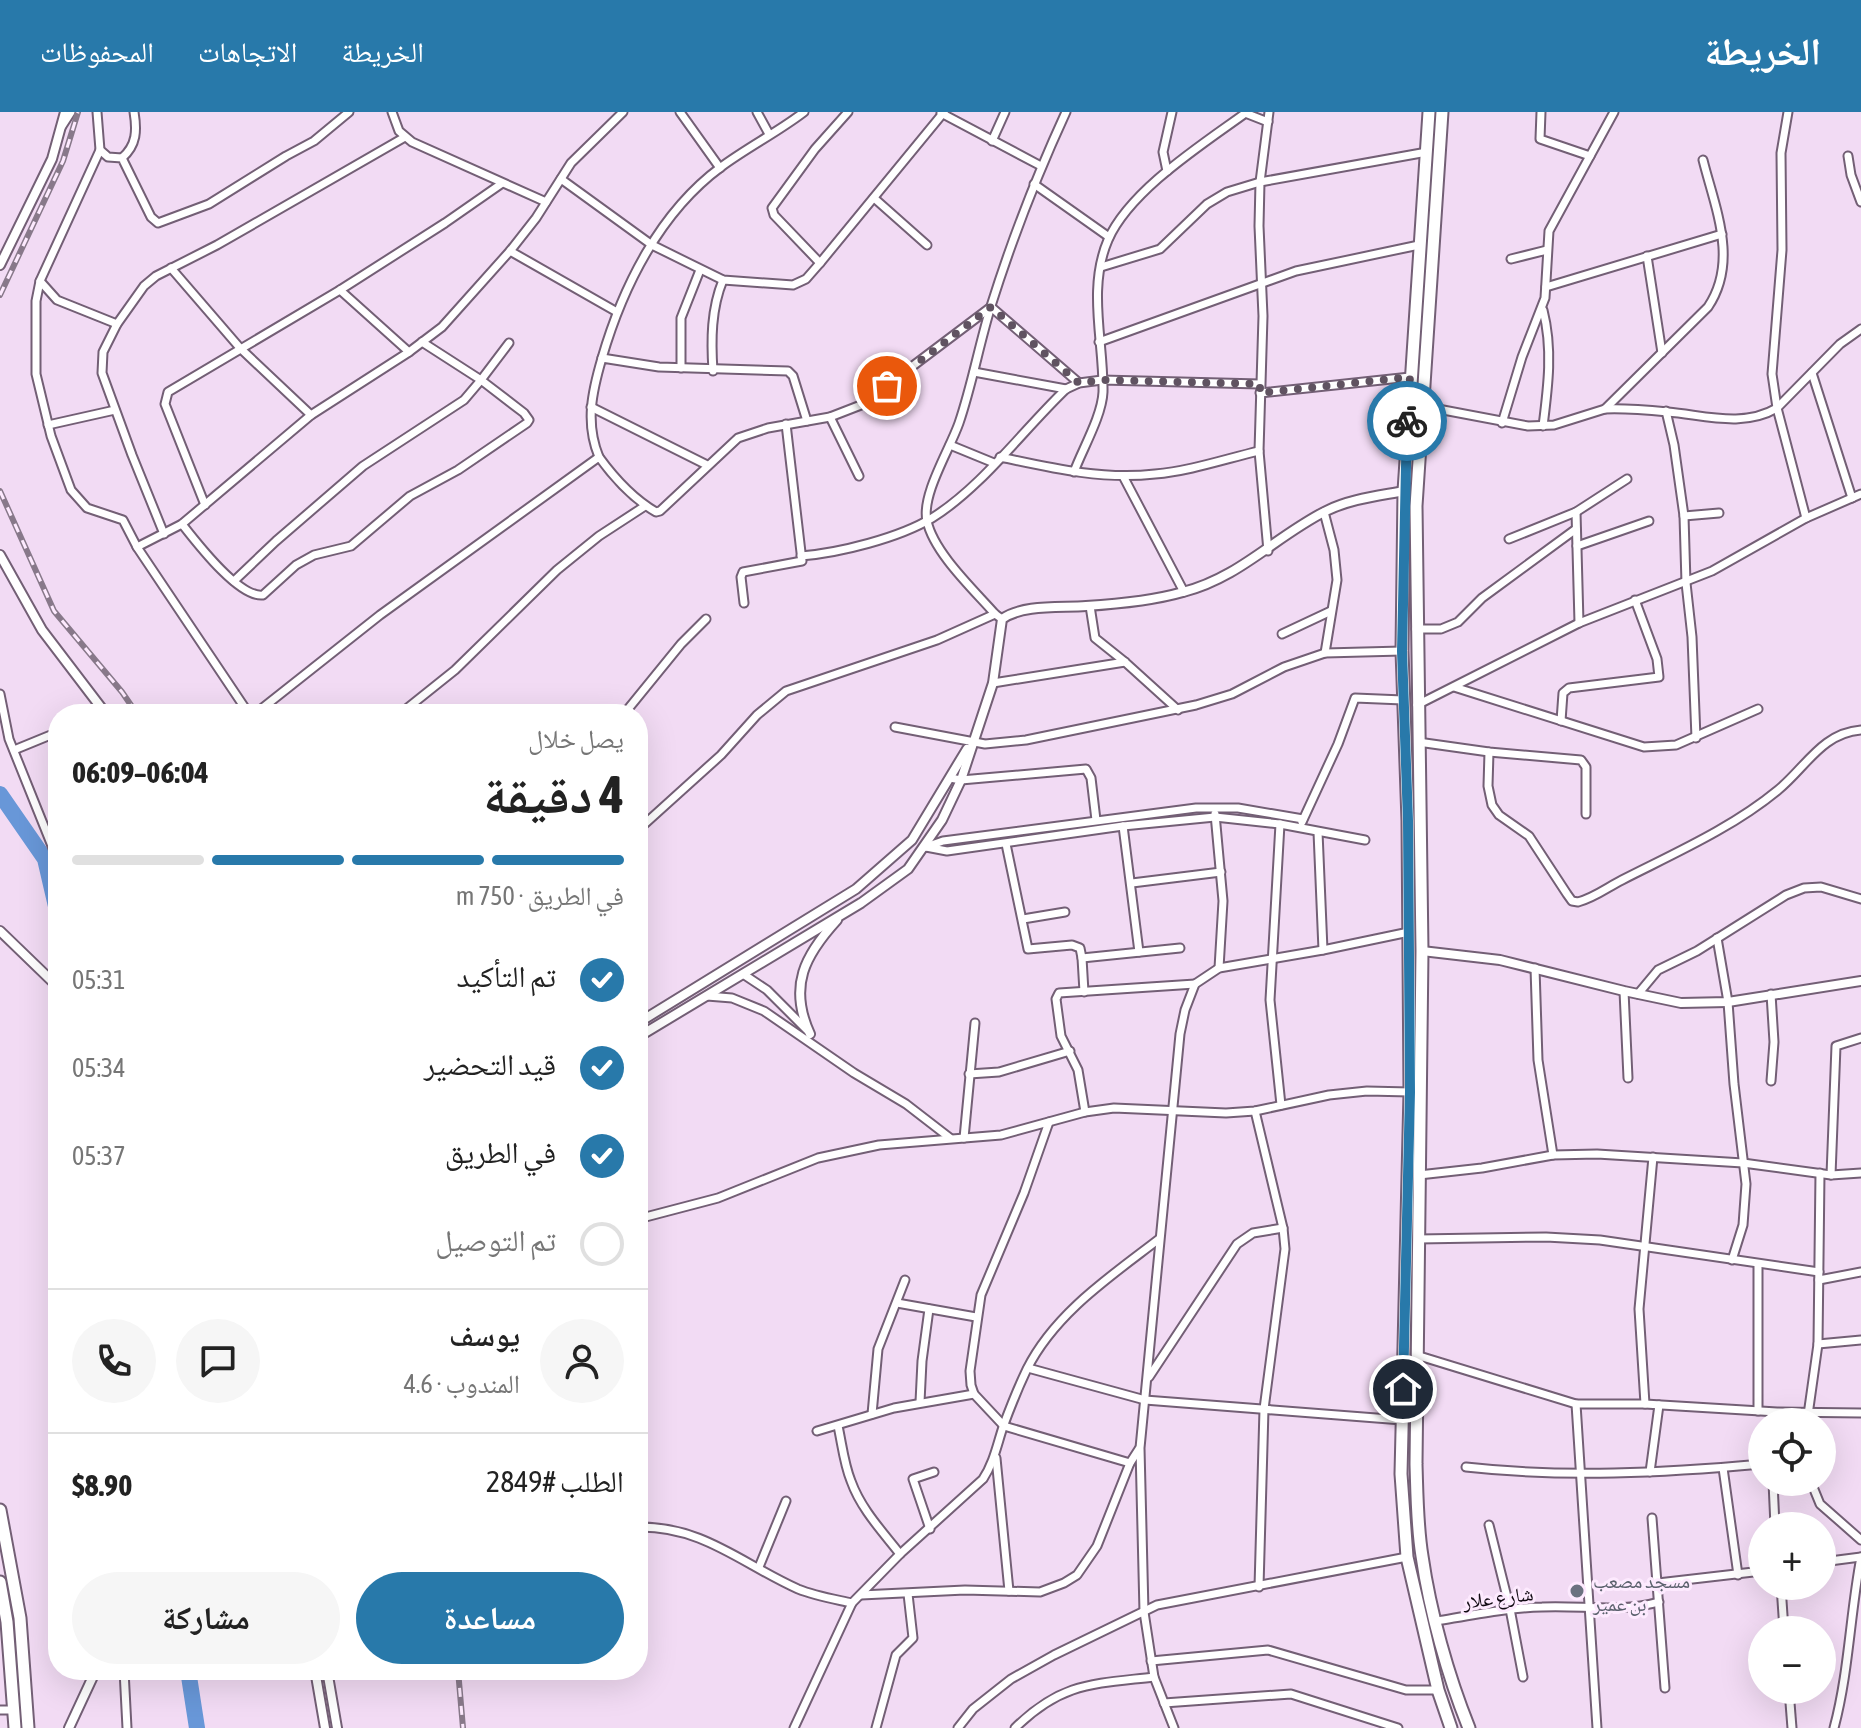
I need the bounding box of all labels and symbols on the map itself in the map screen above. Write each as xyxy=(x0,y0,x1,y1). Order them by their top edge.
pin xyxy=(853,352,921,420)
courier xyxy=(1367,381,1447,461)
pin xyxy=(1369,1355,1437,1423)
place label: مسجد مصعب بن عمير xyxy=(1592,1569,1690,1616)
street label: شارع علار xyxy=(1460,1581,1535,1615)
marker: مسجد مصعب بن عمير xyxy=(1568,1582,1586,1600)

